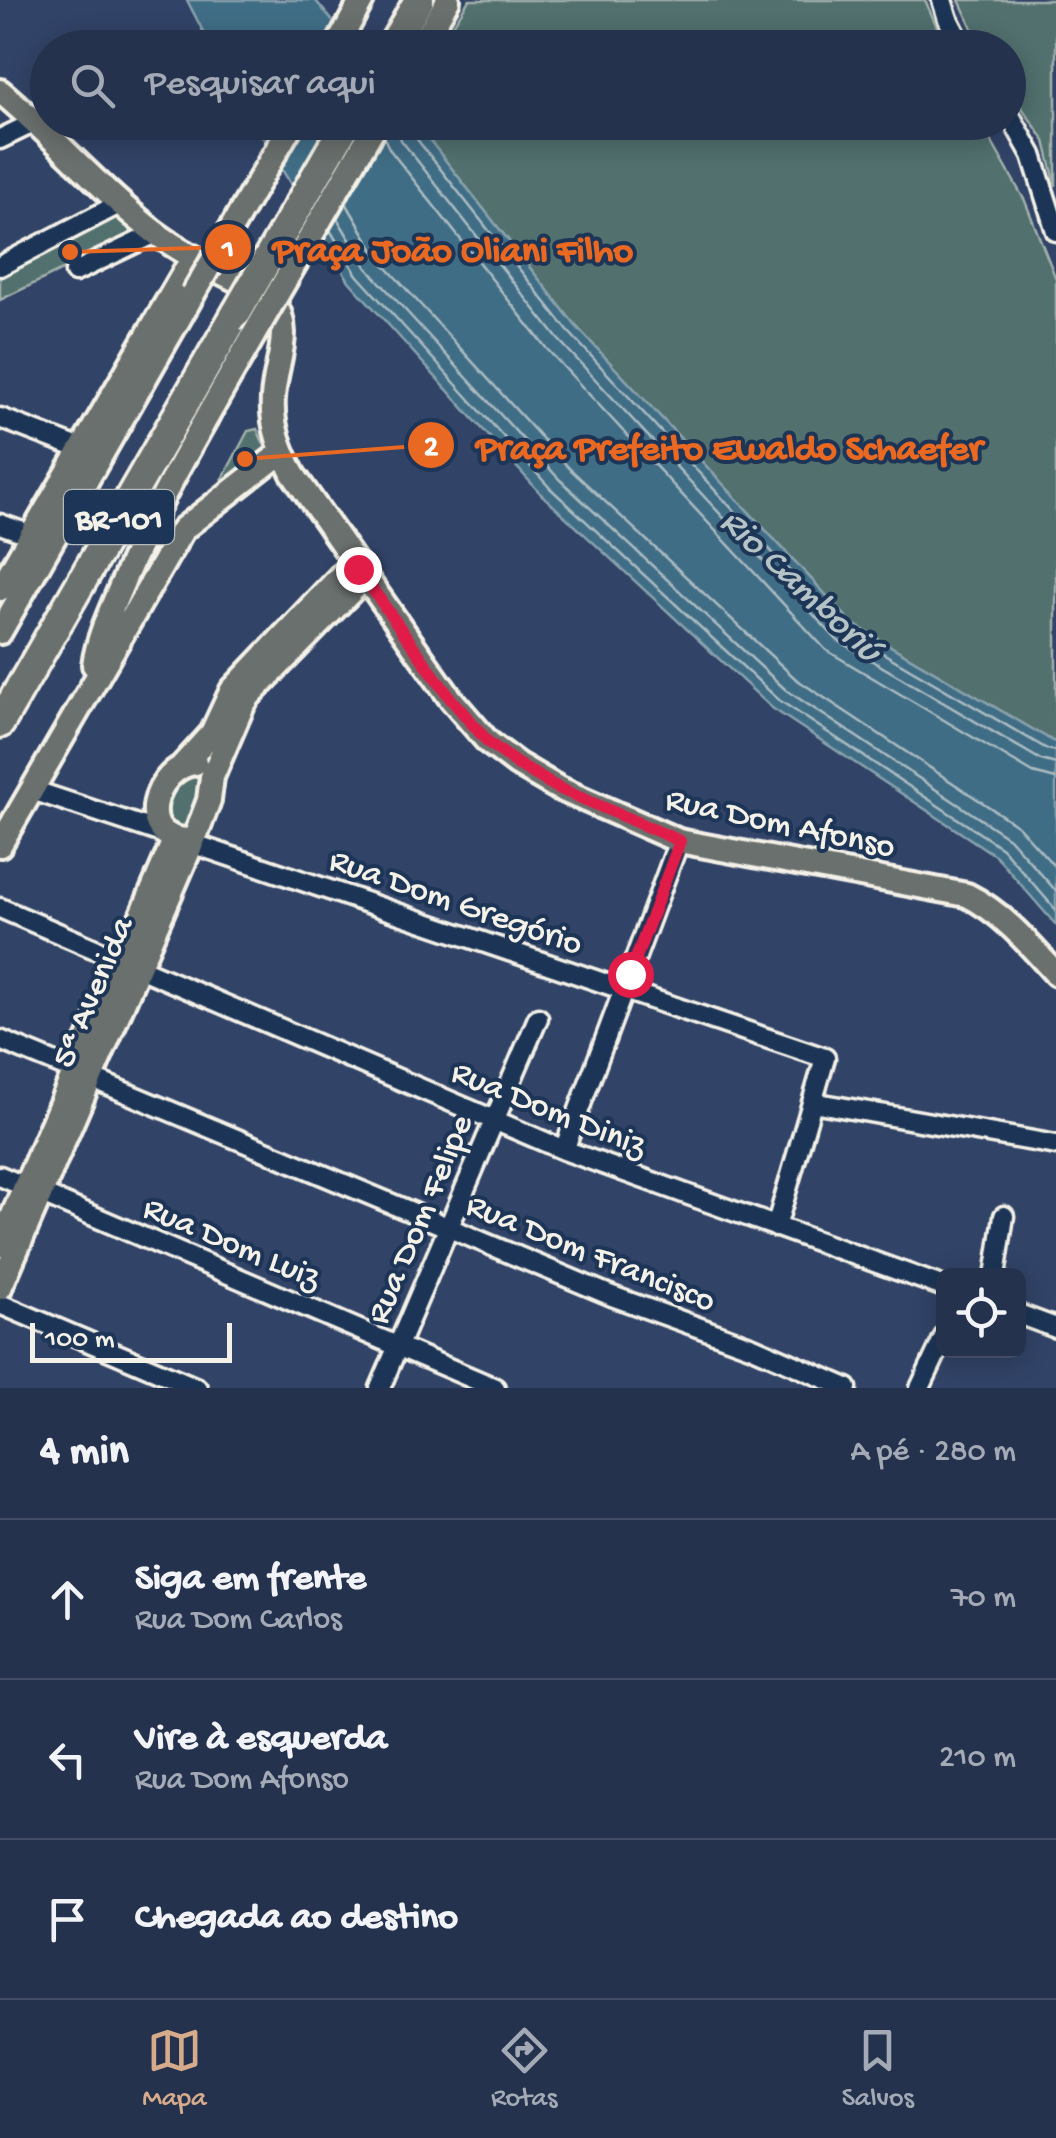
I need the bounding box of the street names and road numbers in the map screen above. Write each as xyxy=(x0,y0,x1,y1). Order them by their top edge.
road number: BR-101 xyxy=(64,490,174,544)
street label: Rua Dom Afonso xyxy=(661,781,898,870)
street label: Rua Dom Gregório xyxy=(323,842,587,967)
street label: 5ª Avenida xyxy=(45,910,146,1075)
street label: Rua Dom Diniz xyxy=(444,1053,653,1169)
street label: Rua Dom Felipe xyxy=(360,1109,485,1331)
street label: Rua Dom Francisco xyxy=(459,1186,721,1324)
street label: Rua Dom Luiz xyxy=(136,1189,327,1301)

